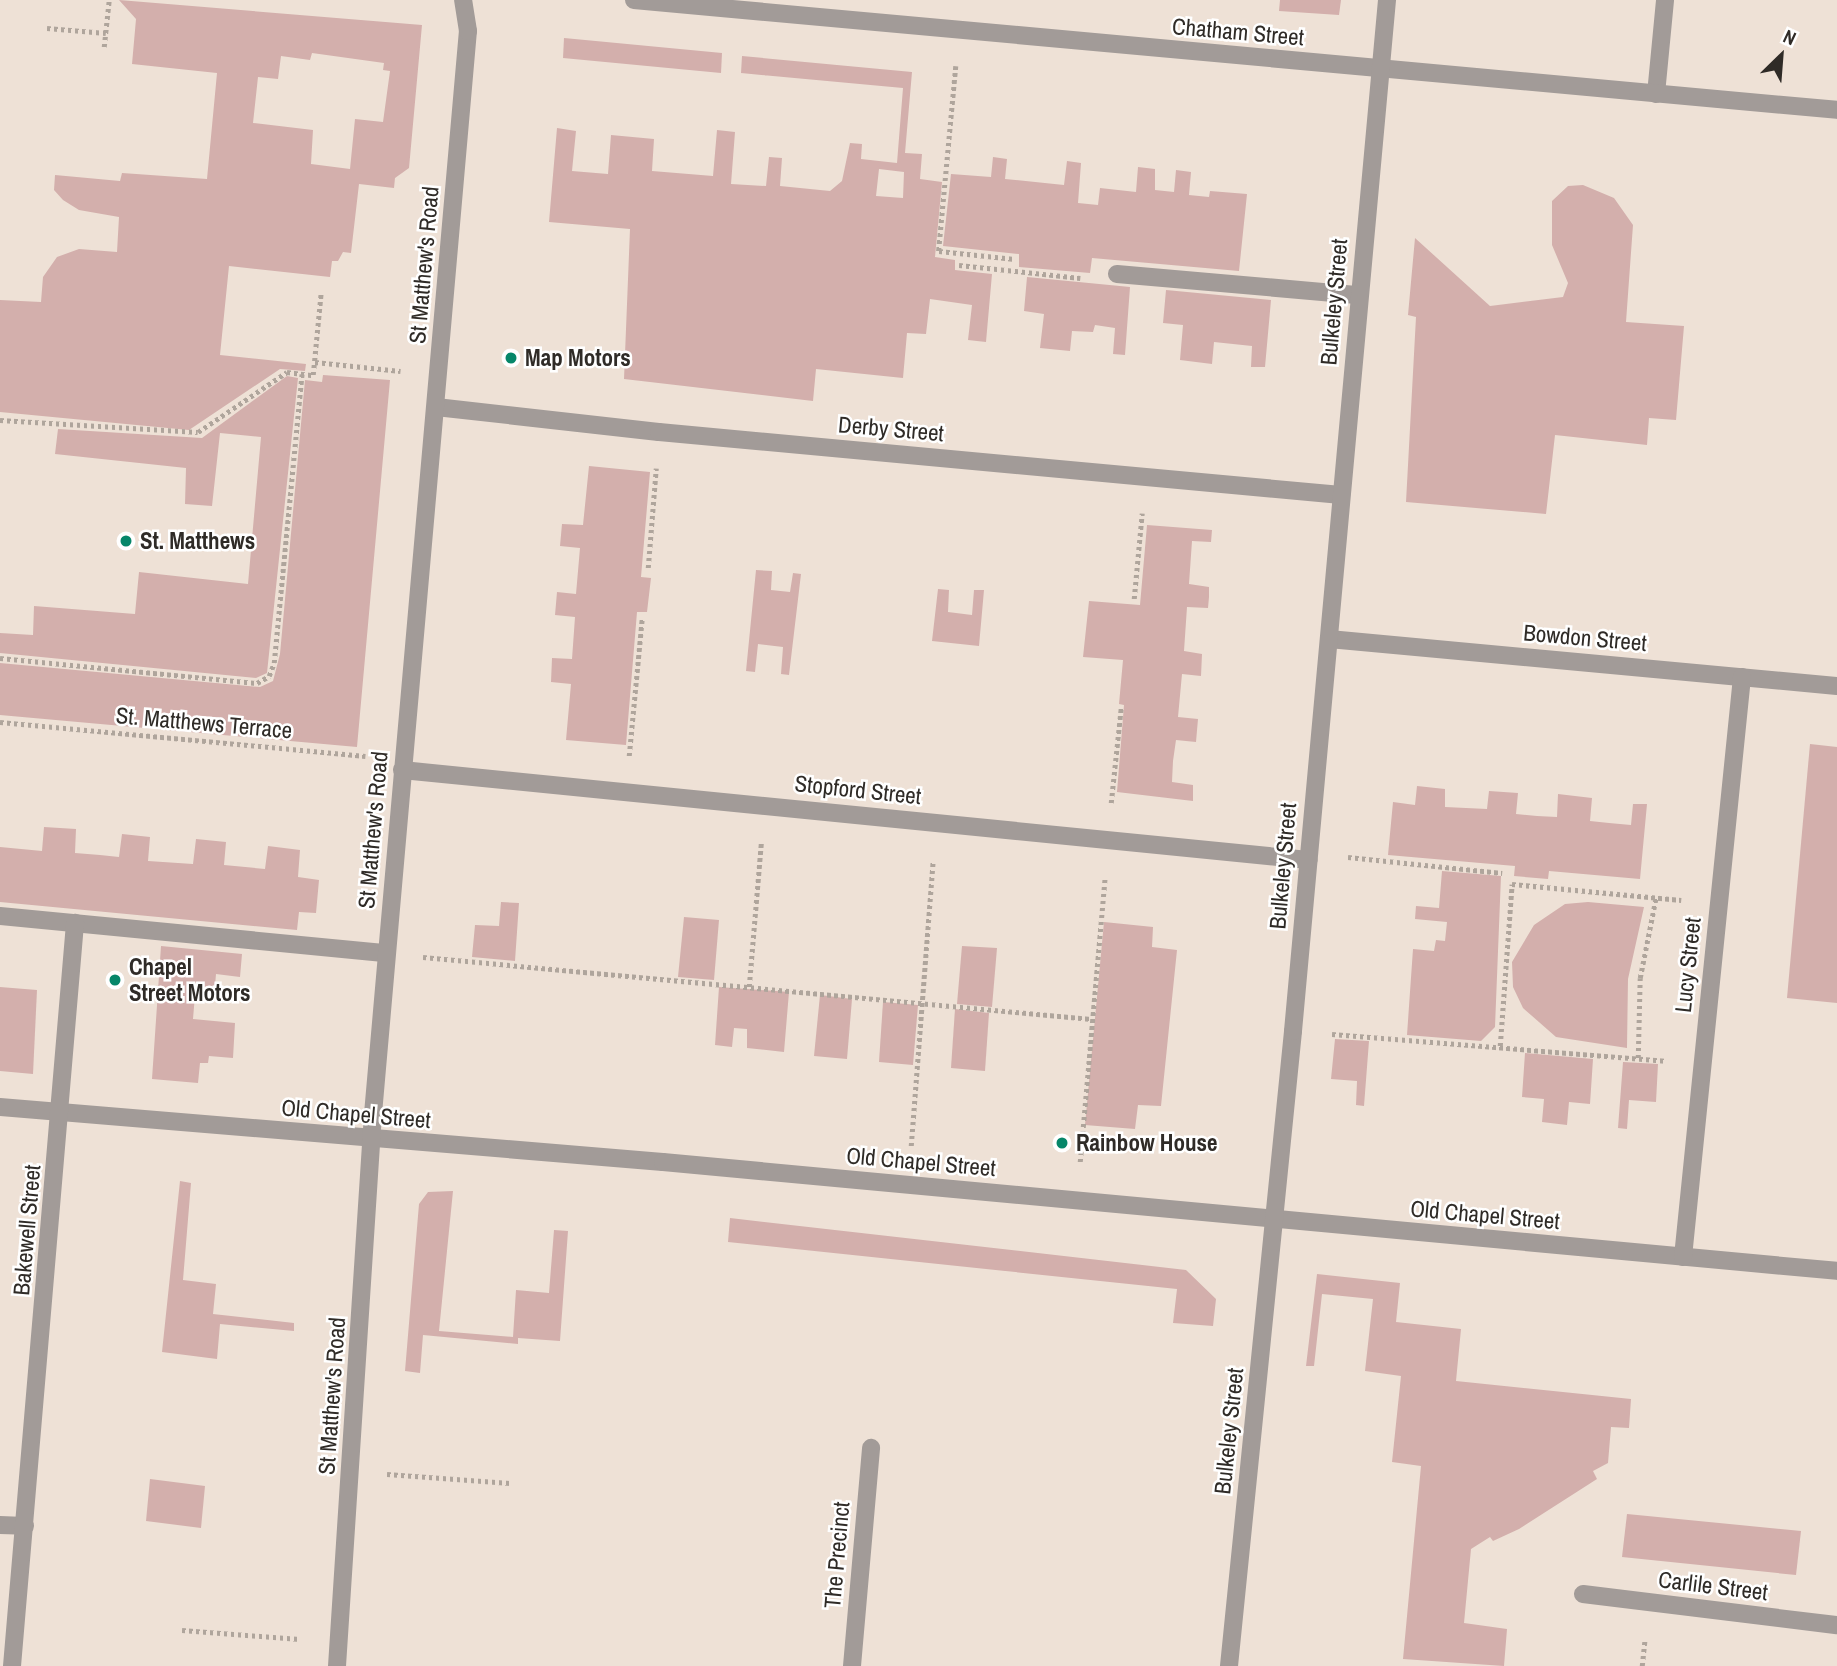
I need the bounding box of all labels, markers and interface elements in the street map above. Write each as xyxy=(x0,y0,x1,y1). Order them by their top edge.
street label: Chatham Street xyxy=(1171,12,1305,52)
north arrow xyxy=(1746,21,1816,91)
text: N xyxy=(1779,23,1800,51)
street label: St Matthew's Road xyxy=(403,185,445,345)
street label: Bulkeley Street xyxy=(1315,238,1353,366)
place label: Map Motors xyxy=(525,344,631,372)
marker: Map Motors xyxy=(503,350,519,366)
street label: Derby Street xyxy=(837,411,945,447)
place label: St. Matthews xyxy=(140,527,255,555)
marker: St. Matthews xyxy=(118,533,134,549)
street label: Bowdon Street xyxy=(1522,619,1648,657)
street label: St. Matthews Terrace xyxy=(115,702,293,744)
street label: St Matthew's Road xyxy=(352,750,394,910)
street label: Stopford Street xyxy=(793,770,923,810)
street label: Bulkeley Street xyxy=(1264,802,1302,930)
street label: Lucy Street xyxy=(1669,916,1707,1014)
place label: Chapel Street Motors xyxy=(129,953,251,1007)
marker: Chapel Street Motors xyxy=(107,972,123,988)
street label: Old Chapel Street xyxy=(280,1094,432,1134)
place label: Rainbow House xyxy=(1076,1129,1217,1157)
marker: Rainbow House xyxy=(1054,1135,1070,1151)
street label: Old Chapel Street xyxy=(845,1142,997,1182)
street label: Bakewell Street xyxy=(8,1164,46,1296)
street label: Old Chapel Street xyxy=(1409,1195,1561,1235)
street label: St Matthew's Road xyxy=(313,1316,351,1476)
street label: Bulkeley Street xyxy=(1209,1366,1249,1496)
street label: The Precinct xyxy=(819,1501,855,1609)
street label: Carlile Street xyxy=(1657,1566,1769,1606)

